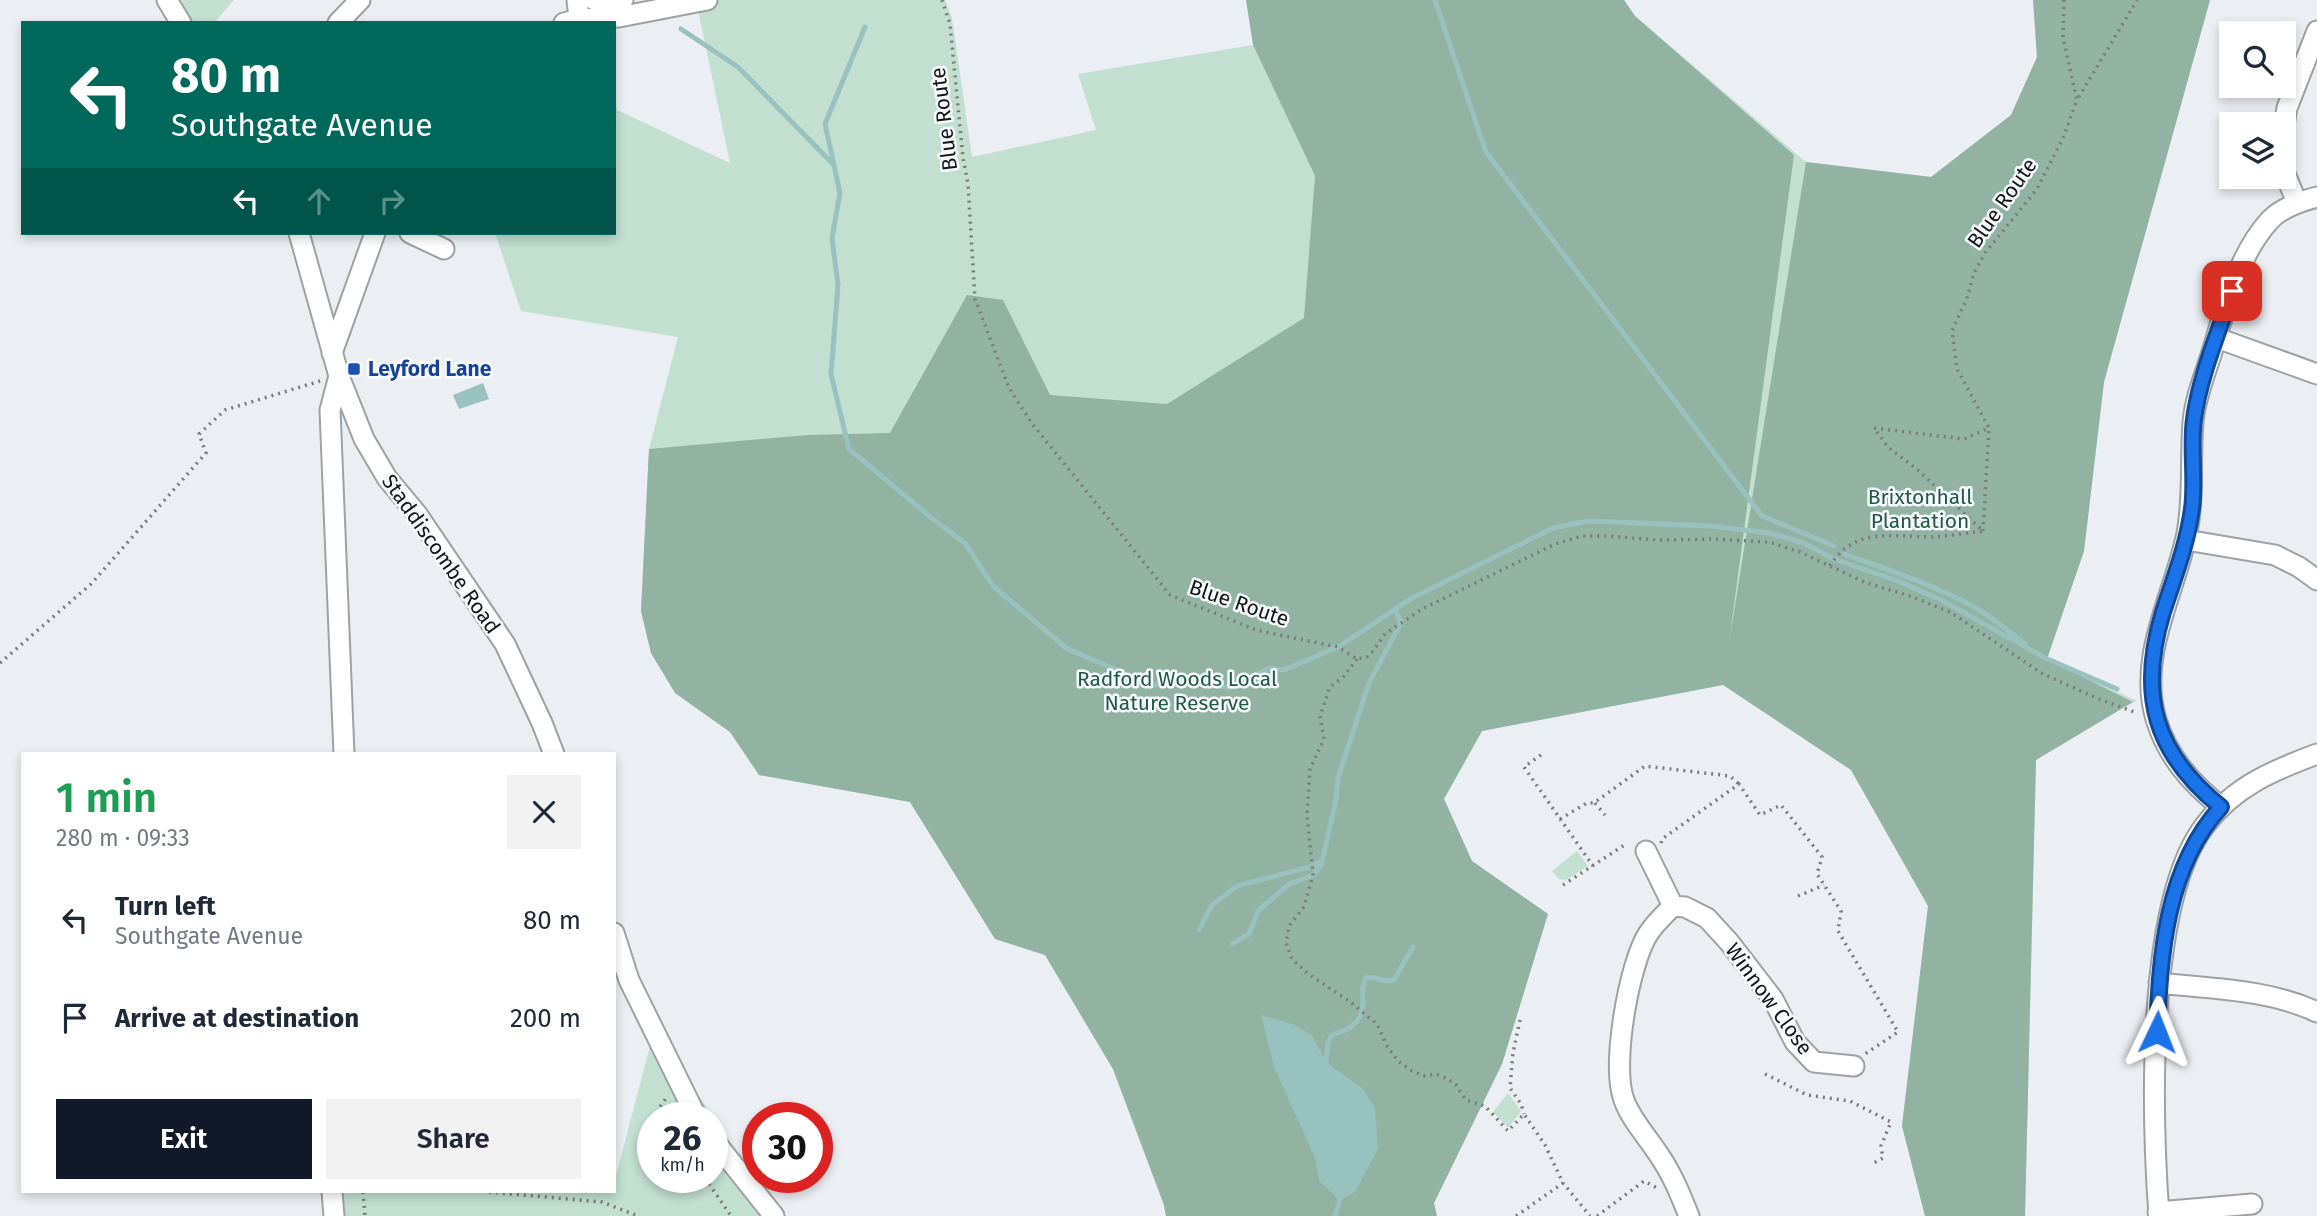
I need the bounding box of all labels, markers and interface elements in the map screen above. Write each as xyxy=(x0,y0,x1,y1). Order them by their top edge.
map controls xyxy=(2219,21,2296,189)
button: search xyxy=(2219,21,2296,98)
text: 80 m xyxy=(171,46,281,105)
icon: left xyxy=(56,49,147,140)
street label: Blue Route xyxy=(925,66,963,172)
text: Southgate Avenue xyxy=(171,106,433,144)
button: layers xyxy=(2219,112,2296,189)
street label: Blue Route xyxy=(1962,153,2042,253)
icon: left xyxy=(227,182,265,220)
icon: ahead xyxy=(300,182,338,220)
icon: right xyxy=(373,182,411,220)
pin xyxy=(2202,261,2262,321)
icon: arrive xyxy=(2213,272,2251,310)
place label: Leyford Lane xyxy=(368,356,492,382)
marker: Leyford Lane xyxy=(346,361,362,377)
street label: Staddiscombe Road xyxy=(376,469,506,639)
park label: Brixtonhall Plantation xyxy=(1868,484,1972,534)
street label: Blue Route xyxy=(1186,574,1292,632)
park label: Radford Woods Local Nature Reserve xyxy=(1077,666,1277,716)
text: 1 min xyxy=(56,773,157,823)
button: close xyxy=(507,775,581,849)
text: 280 m · 09:33 xyxy=(56,824,190,852)
text: Turn left xyxy=(115,891,216,922)
icon: left xyxy=(56,901,94,939)
text: 80 m xyxy=(523,905,581,936)
text: Southgate Avenue xyxy=(115,922,303,950)
street label: Winnow Close xyxy=(1720,938,1818,1060)
position arrow xyxy=(2120,995,2194,1069)
icon: arrive xyxy=(56,999,94,1037)
text: Arrive at destination xyxy=(115,1003,359,1034)
text: 200 m xyxy=(510,1003,581,1034)
button: Exit xyxy=(56,1099,312,1179)
button: Share xyxy=(326,1099,581,1179)
speed limit sign: 30 xyxy=(742,1102,833,1193)
text: 26 xyxy=(664,1117,701,1159)
text: km/h xyxy=(660,1154,705,1176)

